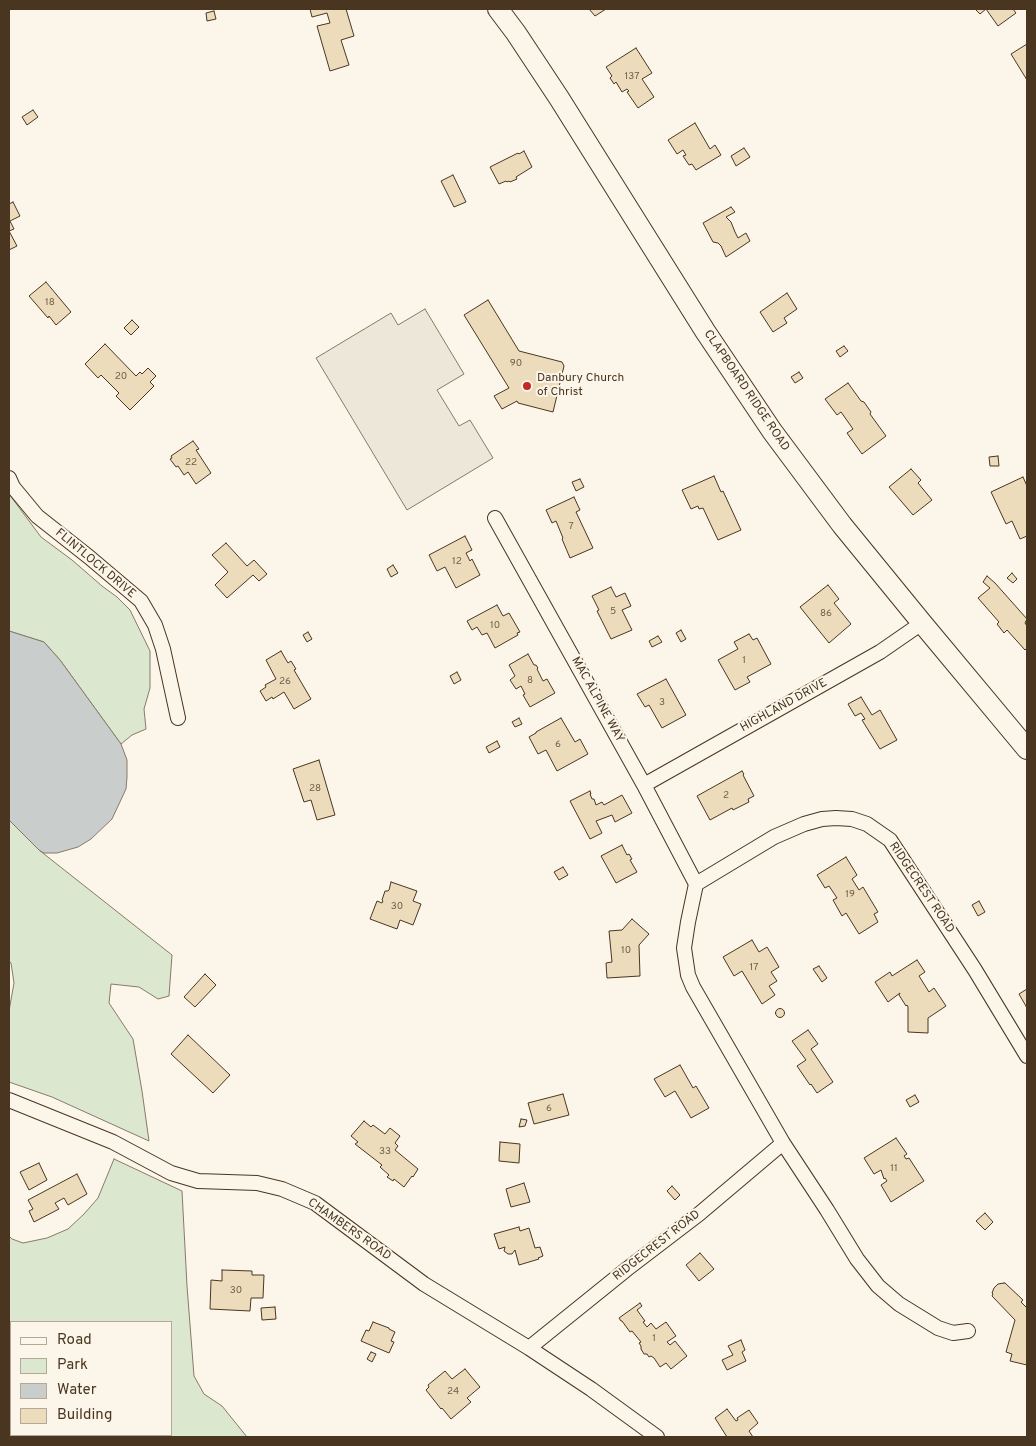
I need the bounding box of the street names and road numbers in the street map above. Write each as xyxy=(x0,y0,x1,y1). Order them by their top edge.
street label: CLAPBOARD RIDGE ROAD xyxy=(700,328,792,454)
street label: FLINTLOCK DRIVE xyxy=(52,526,138,602)
street label: MAC ALPINE WAY xyxy=(567,655,627,745)
street label: HIGHLAND DRIVE xyxy=(738,676,830,736)
street label: RIDGECREST ROAD xyxy=(885,840,957,936)
street label: CHAMBERS ROAD xyxy=(305,1196,393,1264)
street label: RIDGECREST ROAD xyxy=(611,1208,703,1284)

